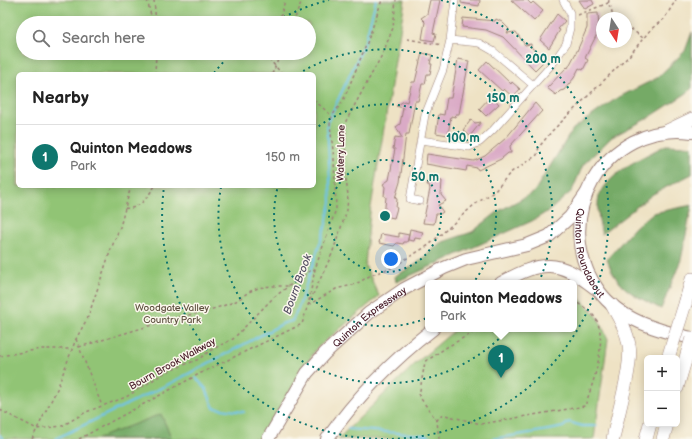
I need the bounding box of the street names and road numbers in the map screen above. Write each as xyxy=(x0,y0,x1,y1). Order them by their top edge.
street label: Watery Lane xyxy=(335,125,347,181)
street label: Quinton Roundabout xyxy=(572,207,607,301)
street label: Quinton Expressway xyxy=(330,284,409,350)
street label: Bourn Brook Walkway xyxy=(127,335,218,393)

